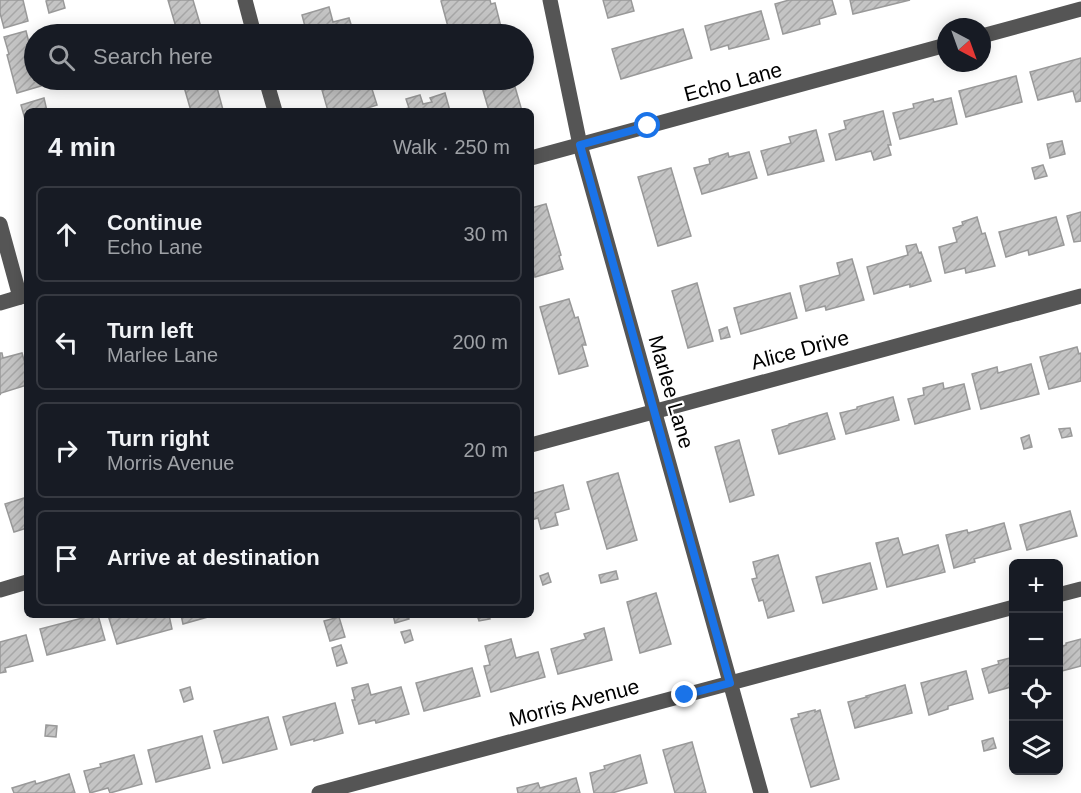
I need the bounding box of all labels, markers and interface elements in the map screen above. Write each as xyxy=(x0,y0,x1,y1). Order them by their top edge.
north arrow xyxy=(937,18,991,72)
search box xyxy=(24,24,534,90)
icon: search xyxy=(45,41,78,74)
text: Search here xyxy=(93,44,213,69)
street label: Echo Lane xyxy=(681,57,784,106)
route start xyxy=(634,112,660,138)
text: 4 min xyxy=(48,132,116,162)
text: Walk · 250 m xyxy=(393,136,510,158)
text: Continue xyxy=(107,210,202,235)
icon: ahead xyxy=(50,218,83,251)
text: 30 m xyxy=(464,223,508,245)
text: Echo Lane xyxy=(107,236,203,258)
text: Turn left xyxy=(107,318,193,343)
street label: Alice Drive xyxy=(748,325,851,374)
icon: left xyxy=(50,326,83,359)
text: 200 m xyxy=(452,331,508,353)
street label: Marlee Lane xyxy=(644,333,699,451)
text: Marlee Lane xyxy=(107,344,218,366)
text: Turn right xyxy=(107,426,209,451)
icon: right xyxy=(50,434,83,467)
text: 20 m xyxy=(464,439,508,461)
text: Morris Avenue xyxy=(107,452,234,474)
icon: arrive xyxy=(50,542,83,575)
text: Arrive at destination xyxy=(107,545,320,570)
map controls xyxy=(1009,559,1063,775)
button: + xyxy=(1009,559,1063,613)
button: − xyxy=(1009,613,1063,667)
button: locate xyxy=(1009,667,1063,721)
street label: Morris Avenue xyxy=(506,674,641,731)
route end xyxy=(671,681,697,707)
button: layers xyxy=(1009,721,1063,775)

